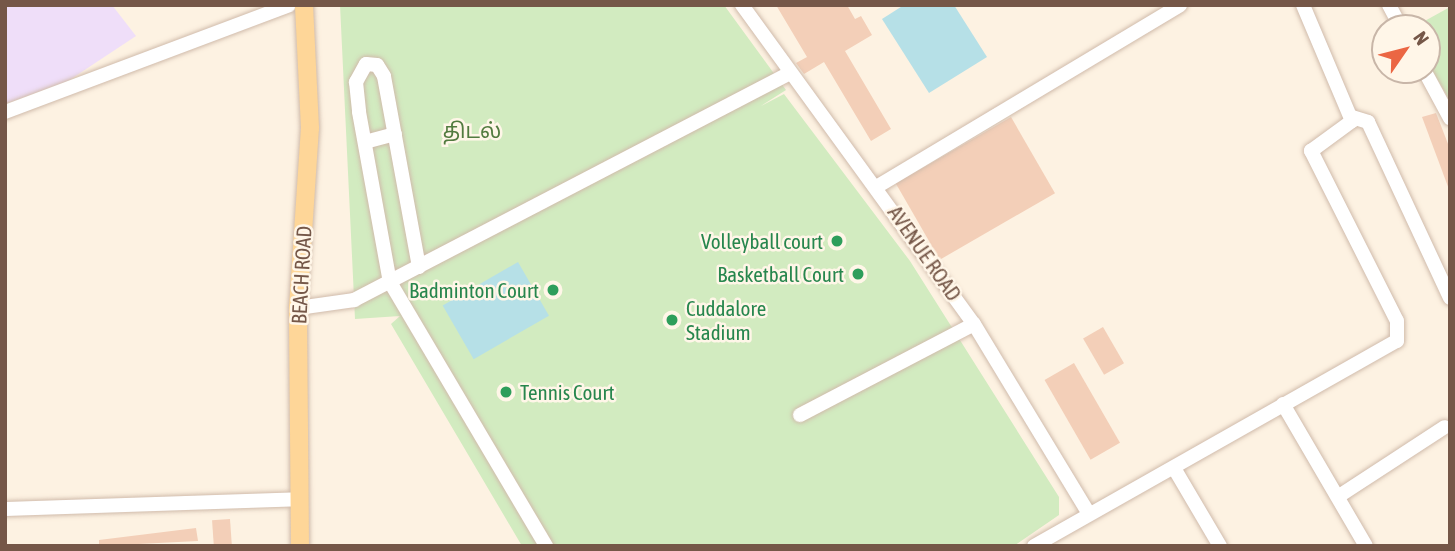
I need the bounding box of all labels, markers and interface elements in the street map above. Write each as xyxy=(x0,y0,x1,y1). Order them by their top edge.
north arrow xyxy=(1371,14,1441,84)
text: N xyxy=(1409,27,1434,49)
park label: திடல் xyxy=(443,117,501,143)
street label: AVENUE ROAD xyxy=(883,201,967,305)
street label: BEACH ROAD xyxy=(286,225,316,325)
place label: Volleyball court xyxy=(701,228,823,254)
marker: Volleyball court xyxy=(829,233,845,249)
place label: Basketball Court xyxy=(717,261,844,287)
marker: Basketball Court xyxy=(850,266,866,282)
place label: Badminton Court xyxy=(409,277,539,303)
marker: Badminton Court xyxy=(545,282,561,298)
place label: Cuddalore Stadium xyxy=(686,295,766,345)
marker: Cuddalore Stadium xyxy=(664,312,680,328)
place label: Tennis Court xyxy=(520,379,614,405)
marker: Tennis Court xyxy=(498,384,514,400)

